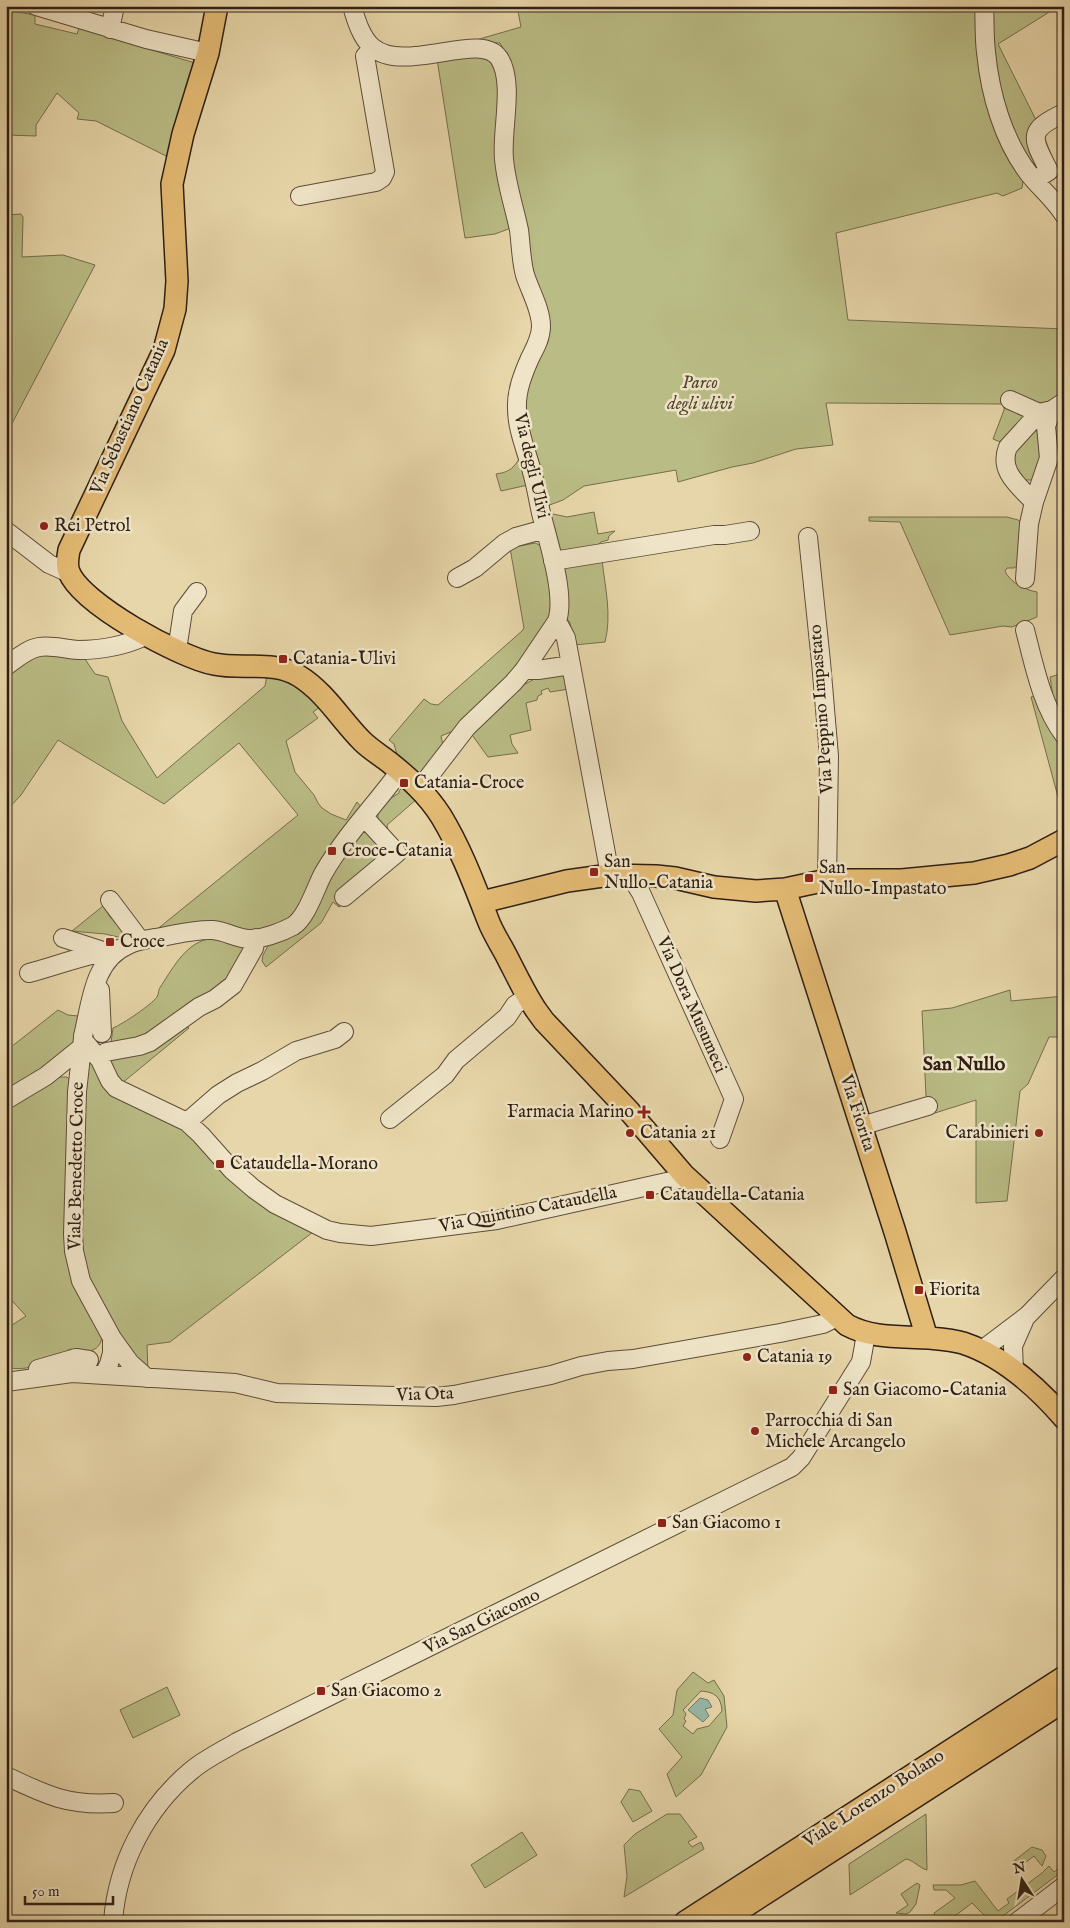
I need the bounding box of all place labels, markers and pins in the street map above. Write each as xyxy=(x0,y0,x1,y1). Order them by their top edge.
place label: Rei Petrol xyxy=(54,515,130,538)
marker: Rei Petrol xyxy=(38,520,50,532)
place label: Catania-Ulivi xyxy=(293,648,396,671)
marker: Catania-Ulivi xyxy=(277,653,289,665)
place label: Catania-Croce xyxy=(414,772,524,795)
marker: Catania-Croce xyxy=(398,777,410,789)
place label: Croce-Catania xyxy=(342,840,452,863)
marker: Croce-Catania xyxy=(326,845,338,857)
place label: San Nullo-Catania xyxy=(604,851,713,895)
place label: San Nullo-Impastato xyxy=(819,857,947,901)
marker: San Nullo-Catania xyxy=(588,866,600,878)
marker: San Nullo-Impastato xyxy=(803,872,815,884)
place label: Croce xyxy=(120,931,165,954)
marker: Croce xyxy=(104,936,116,948)
place label: Farmacia Marino xyxy=(507,1101,634,1124)
marker: Farmacia Marino xyxy=(638,1106,650,1118)
place label: Catania 21 xyxy=(640,1122,716,1145)
place label: Carabinieri xyxy=(946,1122,1029,1145)
marker: Catania 21 xyxy=(624,1127,636,1139)
marker: Carabinieri xyxy=(1033,1127,1045,1139)
place label: Cataudella-Morano xyxy=(230,1153,378,1176)
marker: Cataudella-Morano xyxy=(214,1158,226,1170)
place label: Cataudella-Catania xyxy=(660,1184,805,1207)
marker: Cataudella-Catania xyxy=(644,1189,656,1201)
place label: Fiorita xyxy=(929,1279,980,1302)
marker: Fiorita xyxy=(913,1284,925,1296)
place label: Catania 19 xyxy=(757,1346,832,1369)
marker: Catania 19 xyxy=(741,1351,753,1363)
place label: San Giacomo-Catania xyxy=(843,1379,1007,1402)
marker: San Giacomo-Catania xyxy=(827,1384,839,1396)
place label: Parrocchia di San Michele Arcangelo xyxy=(765,1410,906,1454)
marker: Parrocchia di San Michele Arcangelo xyxy=(749,1425,761,1437)
place label: San Giacomo 1 xyxy=(672,1512,781,1535)
marker: San Giacomo 1 xyxy=(656,1517,668,1529)
place label: San Giacomo 2 xyxy=(331,1680,442,1703)
marker: San Giacomo 2 xyxy=(315,1685,327,1697)

